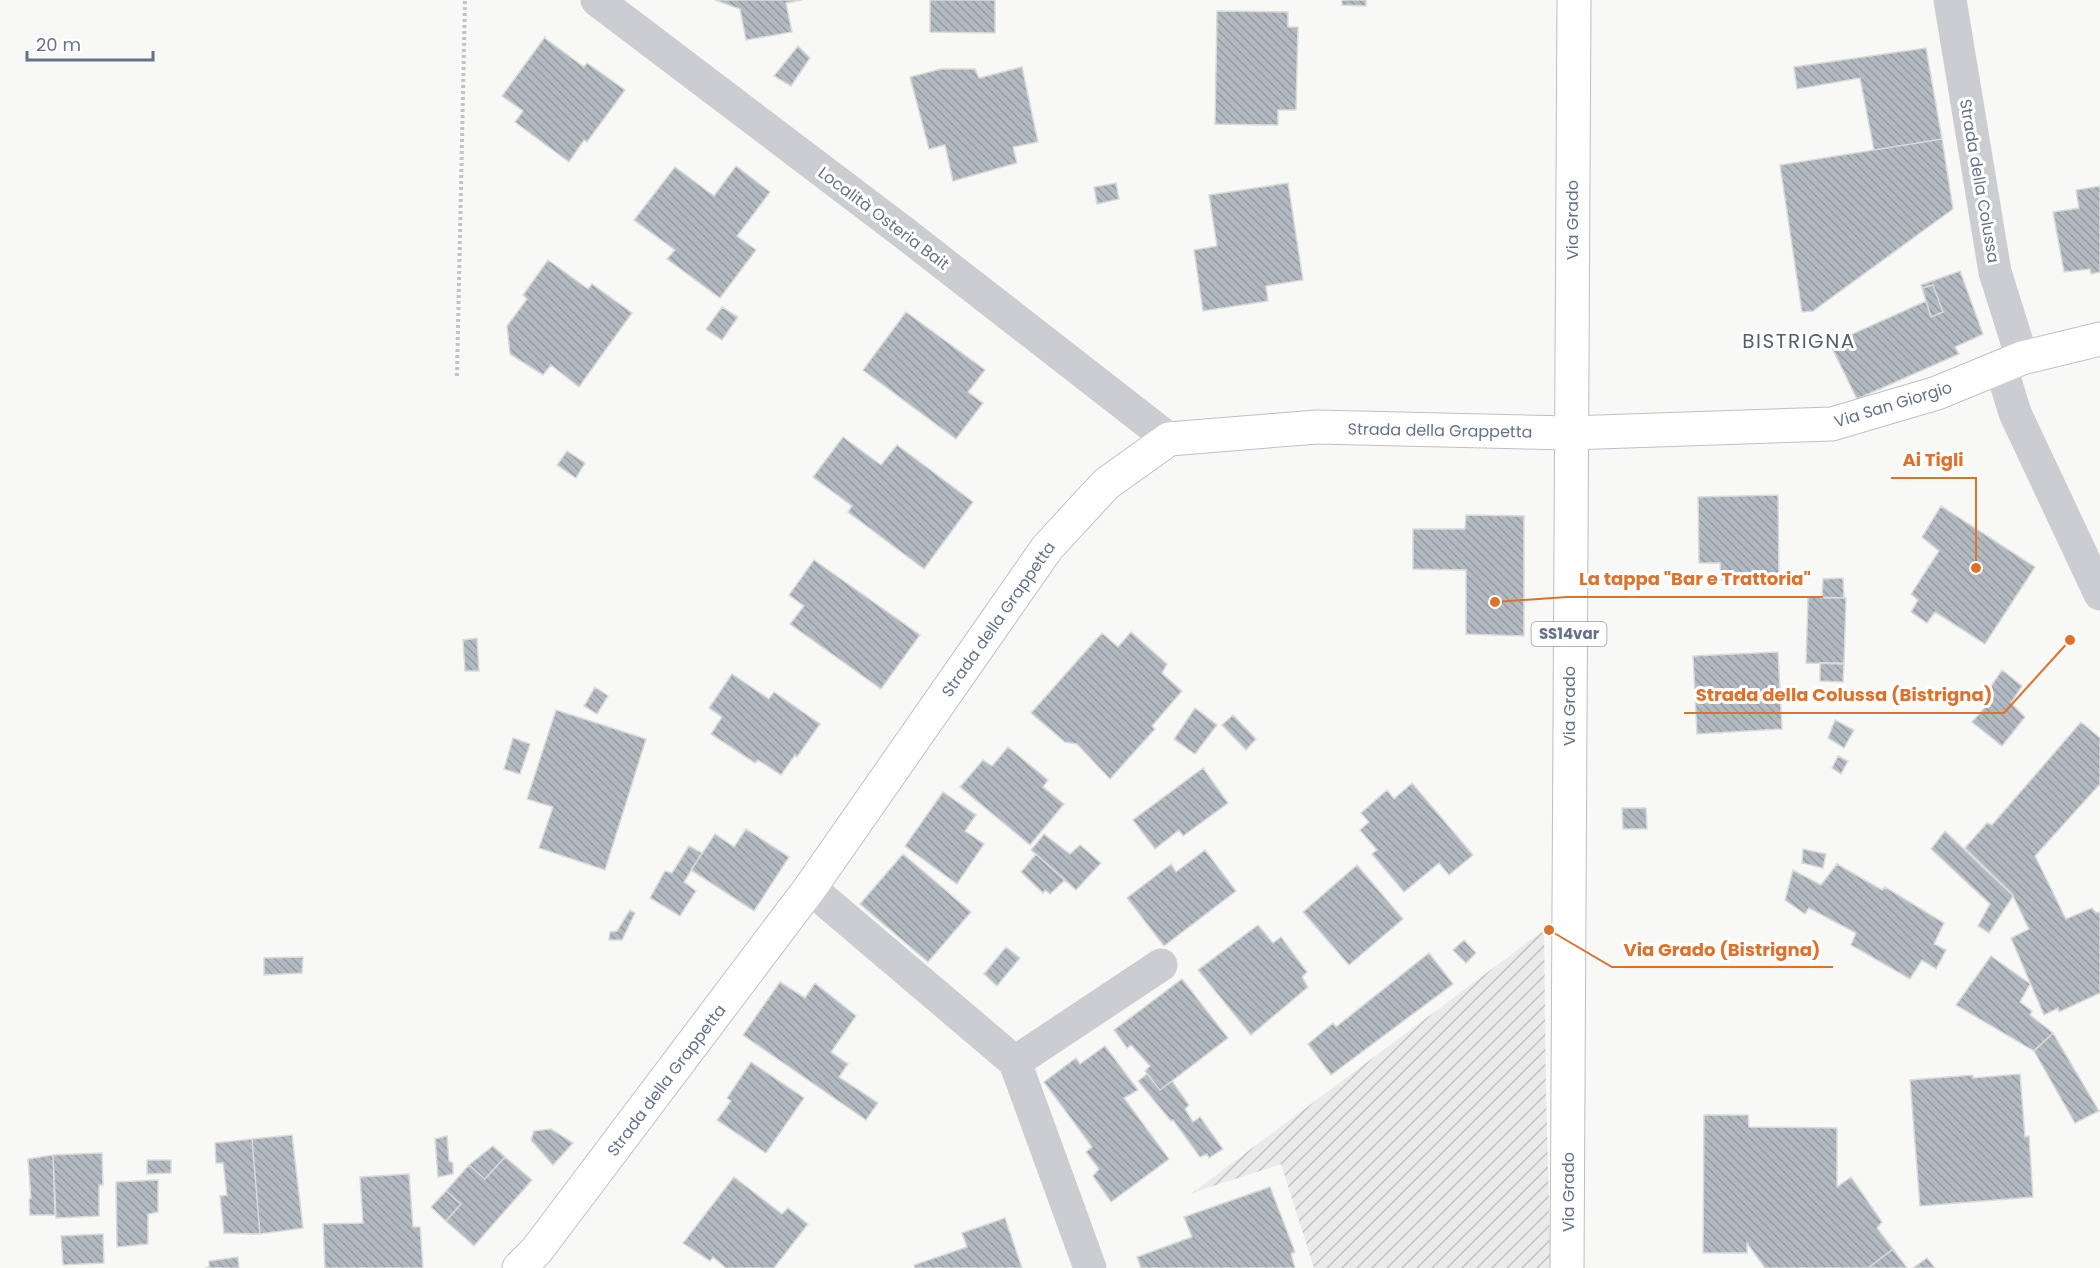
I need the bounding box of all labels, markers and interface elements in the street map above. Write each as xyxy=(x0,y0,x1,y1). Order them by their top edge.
scale bar xyxy=(27,24,153,62)
text: 20 m xyxy=(36,32,81,57)
street label: Strada della Colussa xyxy=(1954,97,2005,265)
street label: Località Osteria Bait xyxy=(813,162,954,275)
street label: Via Grado xyxy=(1561,180,1584,260)
district label: BISTRIGNA xyxy=(1742,327,1856,355)
street label: Via San Giorgio xyxy=(1831,376,1955,433)
street label: Strada della Grappetta xyxy=(1347,417,1533,444)
callout: Ai Tigli xyxy=(1891,442,1976,478)
text: Ai Tigli xyxy=(1902,447,1964,472)
street label: Strada della Grappetta xyxy=(936,537,1061,702)
callout: La tappa "Bar e Trattoria" xyxy=(1567,561,1823,597)
text: La tappa "Bar e Trattoria" xyxy=(1579,566,1811,591)
road number: SS14var xyxy=(1532,622,1606,646)
street label: Via Grado xyxy=(1558,666,1581,746)
callout: Strada della Colussa (Bistrigna) xyxy=(1684,677,2004,713)
text: Strada della Colussa (Bistrigna) xyxy=(1696,682,1992,707)
callout: Via Grado (Bistrigna) xyxy=(1612,931,1833,967)
text: Via Grado (Bistrigna) xyxy=(1624,937,1820,962)
street label: Strada della Grappetta xyxy=(602,1000,731,1161)
street label: Via Grado xyxy=(1557,1152,1580,1232)

